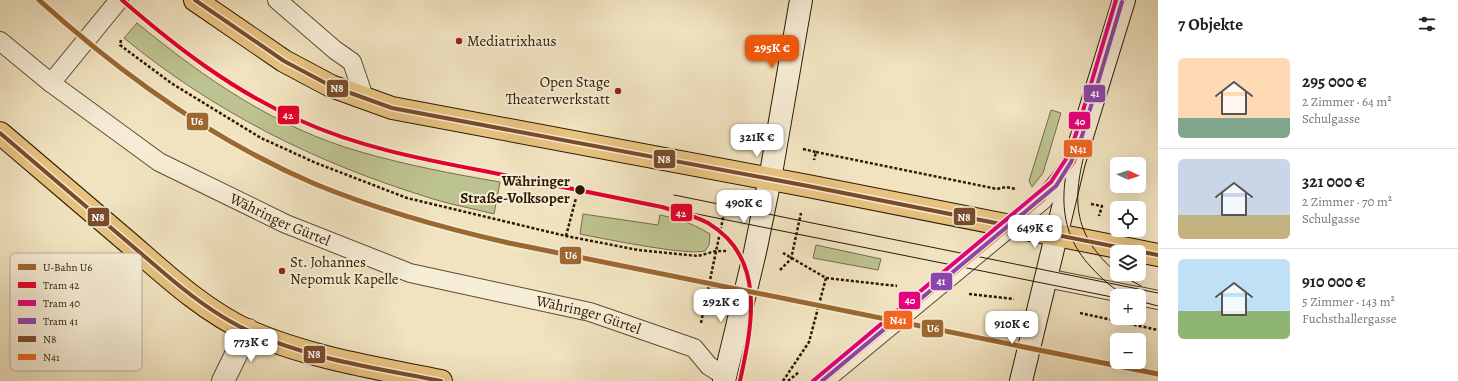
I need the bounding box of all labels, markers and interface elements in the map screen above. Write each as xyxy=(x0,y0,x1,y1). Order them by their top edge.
text: 7 Objekte xyxy=(1178,13,1243,36)
icon: filters xyxy=(1416,13,1438,35)
place label: Mediatrixhaus xyxy=(467,31,557,51)
pin: 295K € xyxy=(739,35,805,69)
marker: Mediatrixhaus xyxy=(454,36,464,46)
text: 295K € xyxy=(754,39,790,56)
text: 295 000 € xyxy=(1302,70,1367,93)
place label: Open Stage Theaterwerkstatt xyxy=(506,72,610,109)
icon: home xyxy=(1210,74,1258,122)
line badge: N8 xyxy=(326,79,349,98)
text: N8 xyxy=(330,81,344,96)
line badge: 41 xyxy=(1083,84,1106,103)
marker: Open Stage Theaterwerkstatt xyxy=(613,86,623,96)
text: 41 xyxy=(1090,86,1100,101)
text: 2 Zimmer · 64 m² xyxy=(1302,93,1392,110)
line badge: 42 xyxy=(277,105,300,125)
text: 42 xyxy=(283,108,294,123)
text: Schulgasse xyxy=(1302,110,1360,127)
line badge: 40 xyxy=(1068,111,1091,130)
line badge: U6 xyxy=(186,112,209,131)
text: U6 xyxy=(191,114,203,129)
text: 40 xyxy=(1075,114,1086,129)
pin: 321K € xyxy=(724,124,790,158)
text: 321K € xyxy=(740,128,774,145)
line badge: N41 xyxy=(1063,139,1093,158)
text: N41 xyxy=(1069,142,1087,157)
line badge: N8 xyxy=(653,149,676,169)
text: N8 xyxy=(657,152,671,167)
north arrow xyxy=(1110,157,1146,193)
map controls xyxy=(1110,157,1146,369)
text: 321 000 € xyxy=(1302,170,1365,193)
place label: Währinger Straße-Volksoper xyxy=(460,171,570,208)
icon: home xyxy=(1210,175,1258,223)
marker: Währinger Straße-Volksoper xyxy=(573,183,587,197)
street label: Währinger Gürtel xyxy=(226,188,333,251)
pin: 490K € xyxy=(711,190,777,224)
text: 2 Zimmer · 70 m² xyxy=(1302,193,1392,210)
text: 490K € xyxy=(726,194,762,211)
button: locate xyxy=(1110,201,1146,237)
line badge: 42 xyxy=(670,203,693,222)
text: 42 xyxy=(676,206,687,221)
line badge: N8 xyxy=(87,207,110,227)
line badge: N8 xyxy=(953,207,976,226)
text: N8 xyxy=(91,210,105,225)
text: N8 xyxy=(957,210,971,225)
text: Schulgasse xyxy=(1302,210,1360,227)
pin: 649K € xyxy=(1002,215,1068,249)
text: 649K € xyxy=(1017,219,1053,236)
button: layers xyxy=(1110,245,1146,281)
line badge: U6 xyxy=(559,246,582,265)
text: U6 xyxy=(565,248,577,263)
place label: St. Johannes Nepomuk Kapelle xyxy=(290,252,399,289)
legend xyxy=(10,253,142,371)
text: U-Bahn U6 xyxy=(43,260,92,275)
marker: St. Johannes Nepomuk Kapelle xyxy=(277,266,287,276)
text: 910 000 € xyxy=(1302,270,1366,293)
line badge: 41 xyxy=(930,272,953,291)
text: 41 xyxy=(936,274,946,289)
icon: home xyxy=(1210,275,1258,323)
text: Tram 42 xyxy=(43,278,79,293)
pin: 292K € xyxy=(688,289,754,323)
button: + xyxy=(1110,289,1146,325)
street label: Währinger Gürtel xyxy=(533,290,644,339)
line badge: 40 xyxy=(898,291,921,310)
text: 292K € xyxy=(703,293,739,310)
text: 40 xyxy=(905,293,916,308)
text: 5 Zimmer · 143 m² xyxy=(1302,293,1395,310)
text: Tram 40 xyxy=(43,296,80,311)
line badge: N41 xyxy=(883,310,913,330)
text: Fuchsthallergasse xyxy=(1302,310,1396,327)
pin: 910K € xyxy=(979,311,1045,345)
text: N41 xyxy=(889,313,907,328)
text: Tram 41 xyxy=(43,314,78,329)
text: 910K € xyxy=(994,315,1030,332)
line badge: U6 xyxy=(921,319,944,338)
text: U6 xyxy=(927,321,939,336)
pin: 773K € xyxy=(218,329,284,363)
text: N8 xyxy=(43,332,56,347)
text: 773K € xyxy=(234,333,268,350)
button: − xyxy=(1110,333,1146,369)
line badge: N8 xyxy=(303,345,326,364)
text: N8 xyxy=(307,347,321,362)
text: N41 xyxy=(43,350,60,365)

